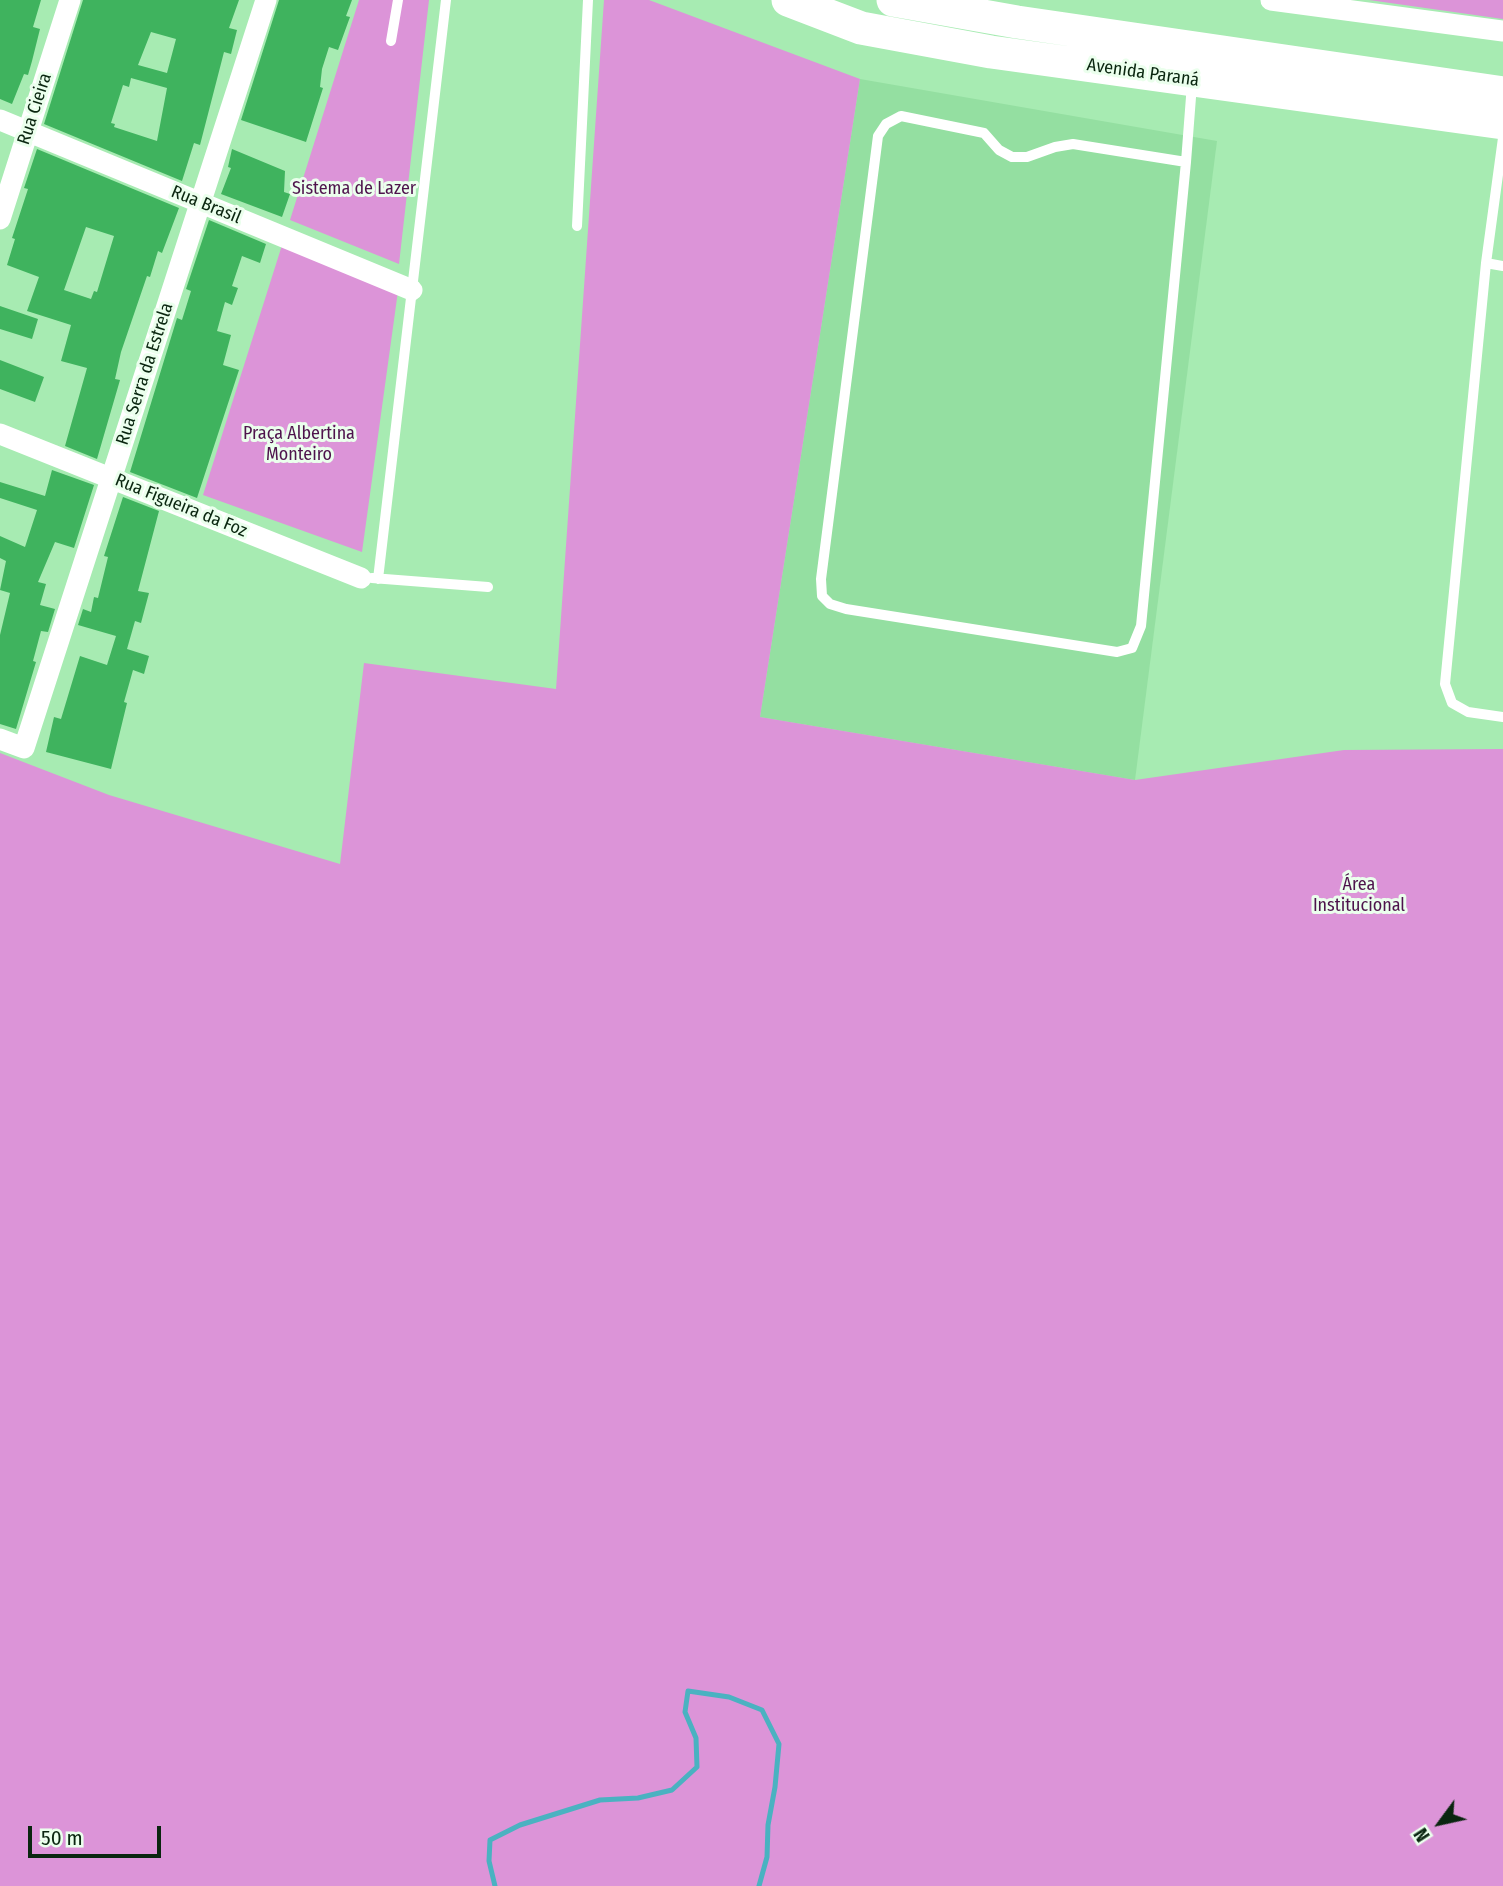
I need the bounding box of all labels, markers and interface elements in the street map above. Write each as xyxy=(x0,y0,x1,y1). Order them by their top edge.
street label: Avenida Paraná xyxy=(1085,54,1201,92)
street label: Rua Cieira xyxy=(13,71,57,147)
park label: Sistema de Lazer xyxy=(292,178,416,200)
street label: Rua Brasil xyxy=(168,181,244,229)
street label: Rua Serra da Estrela xyxy=(112,300,178,448)
park label: Praça Albertina Monteiro xyxy=(243,423,355,466)
street label: Rua Figueira da Foz xyxy=(112,470,250,542)
park label: Área Institucional xyxy=(1313,874,1405,917)
north arrow xyxy=(1405,1788,1475,1858)
scale bar xyxy=(32,1812,164,1856)
text: N xyxy=(1409,1824,1435,1846)
text: 50 m xyxy=(41,1825,83,1851)

